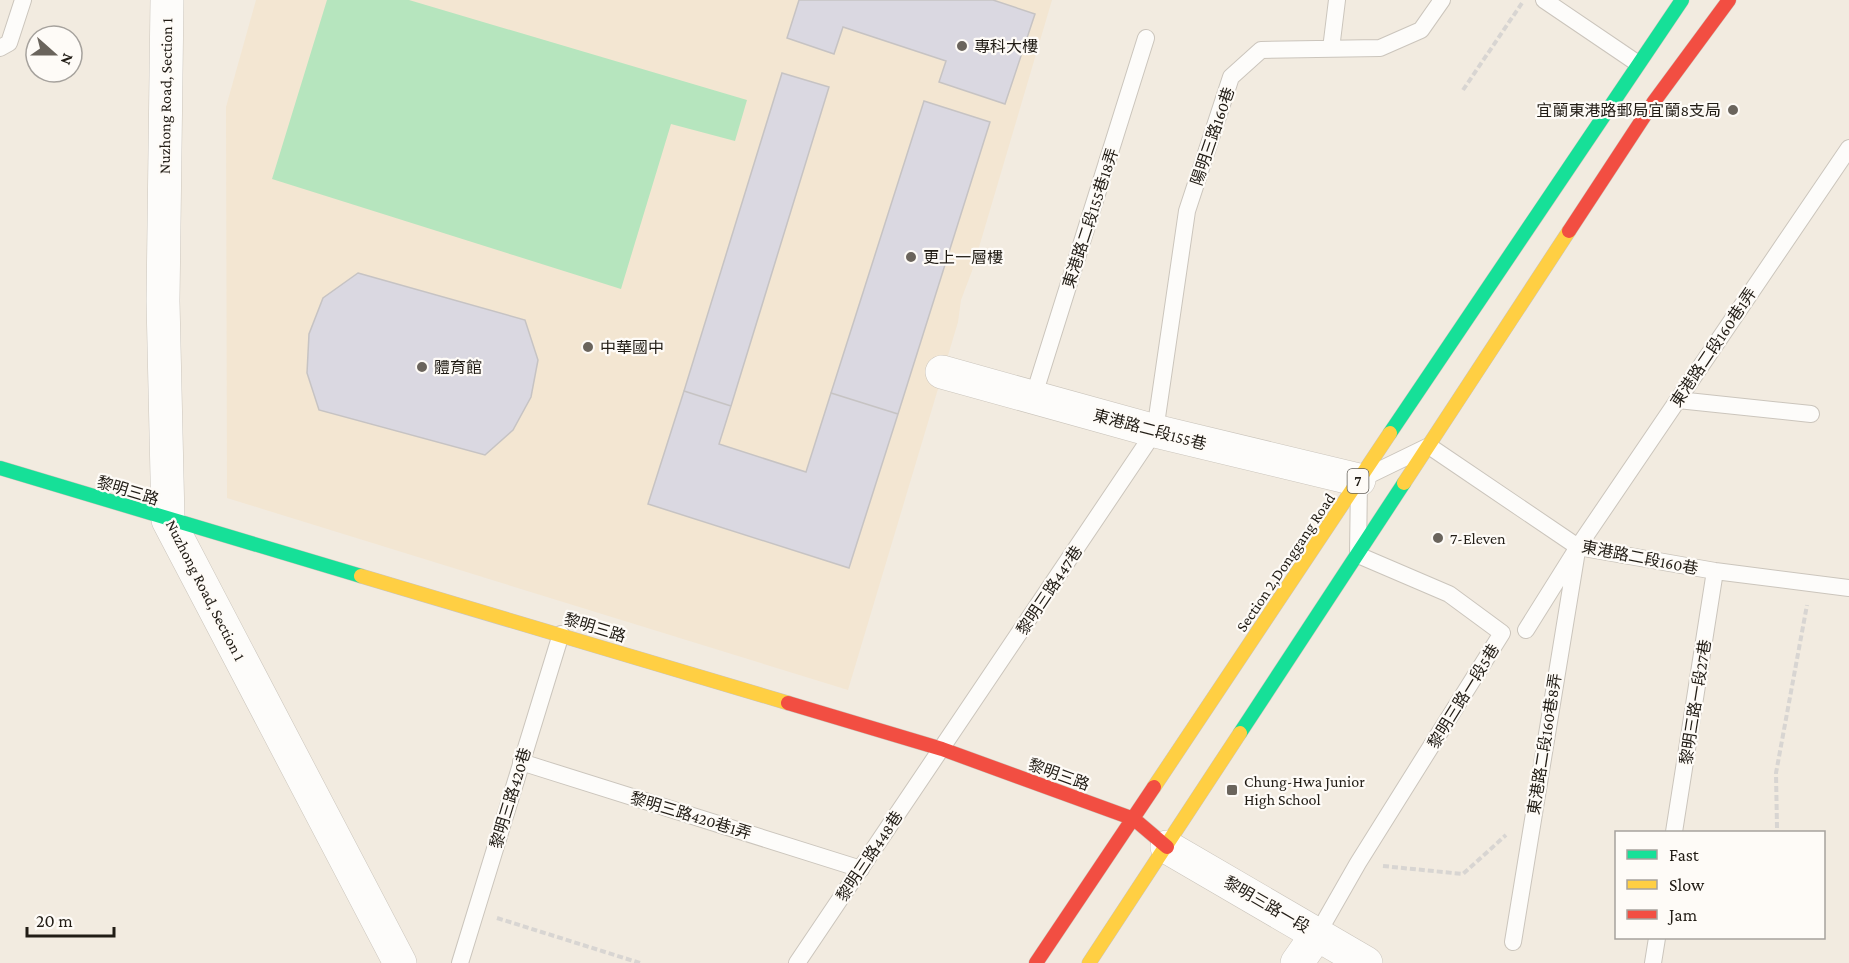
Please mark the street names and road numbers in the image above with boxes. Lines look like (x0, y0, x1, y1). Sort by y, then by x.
street label: Nuzhong Road, Section 1 (156, 18, 176, 174)
street label: 陽明三路160巷 (1188, 85, 1237, 187)
street label: 東港路二段155巷18弄 (1060, 146, 1121, 290)
street label: 東港路二段160巷1弄 (1667, 285, 1760, 410)
street label: 東港路二段155巷 (1092, 406, 1208, 453)
road number: 7 (1348, 469, 1368, 493)
street label: 黎明三路 (95, 473, 161, 508)
street label: Section 2,Donggang Road (1233, 489, 1339, 635)
street label: Nuzhong Road, Section 1 (162, 517, 249, 664)
street label: 東港路二段160巷 (1580, 538, 1700, 577)
street label: 黎明三路447巷 (1013, 543, 1085, 638)
street label: 黎明三路 (562, 610, 628, 645)
street label: 黎明三路一段27巷 (1677, 638, 1714, 766)
street label: 黎明三路一段5巷 (1425, 641, 1502, 751)
street label: 東港路二段160巷8弄 (1525, 672, 1564, 816)
street label: 黎明三路420巷 (487, 746, 534, 851)
street label: 黎明三路 (1026, 756, 1092, 793)
street label: 黎明三路420巷1弄 (628, 789, 754, 842)
street label: 黎明三路448巷 (833, 808, 906, 905)
street label: 黎明三路一段 (1221, 873, 1313, 936)

